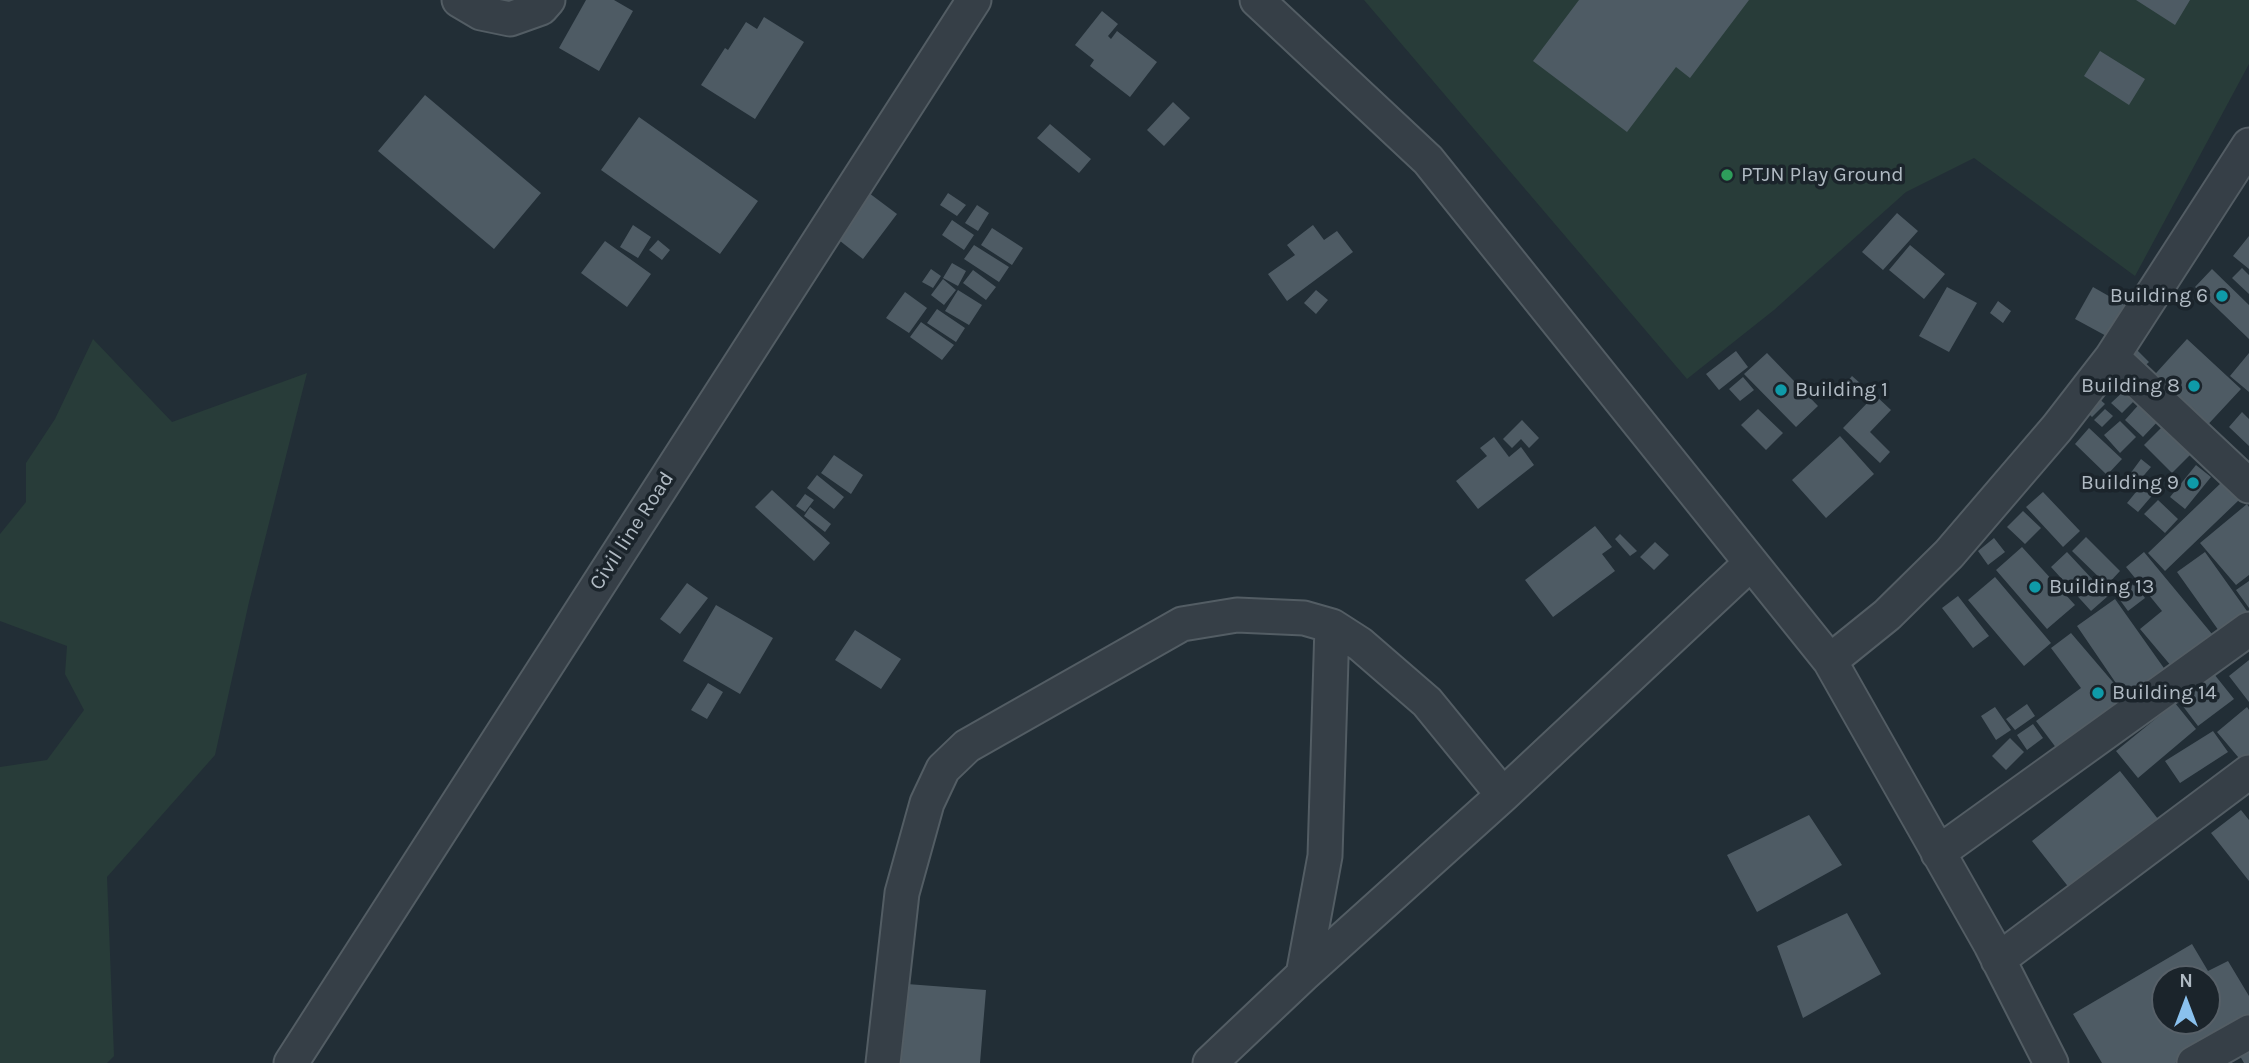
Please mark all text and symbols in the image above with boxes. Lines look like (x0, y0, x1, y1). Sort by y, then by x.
place label: PTJN Play Ground (1741, 162, 1904, 188)
marker: PTJN Play Ground (1719, 167, 1735, 183)
place label: Building 6 (2110, 283, 2208, 309)
marker: Building 6 (2214, 288, 2230, 304)
place label: Building 8 (2081, 373, 2180, 399)
place label: Building 1 (1795, 377, 1888, 403)
marker: Building 8 (2186, 378, 2202, 394)
marker: Building 1 (1773, 382, 1789, 398)
street label: Civil line Road (584, 467, 680, 595)
place label: Building 9 (2081, 470, 2179, 496)
marker: Building 9 (2185, 475, 2201, 491)
place label: Building 13 (2049, 574, 2154, 600)
marker: Building 13 (2027, 579, 2043, 595)
place label: Building 14 (2112, 680, 2217, 706)
marker: Building 14 (2090, 685, 2106, 701)
north arrow (2151, 965, 2221, 1035)
text: N (2179, 970, 2193, 992)

